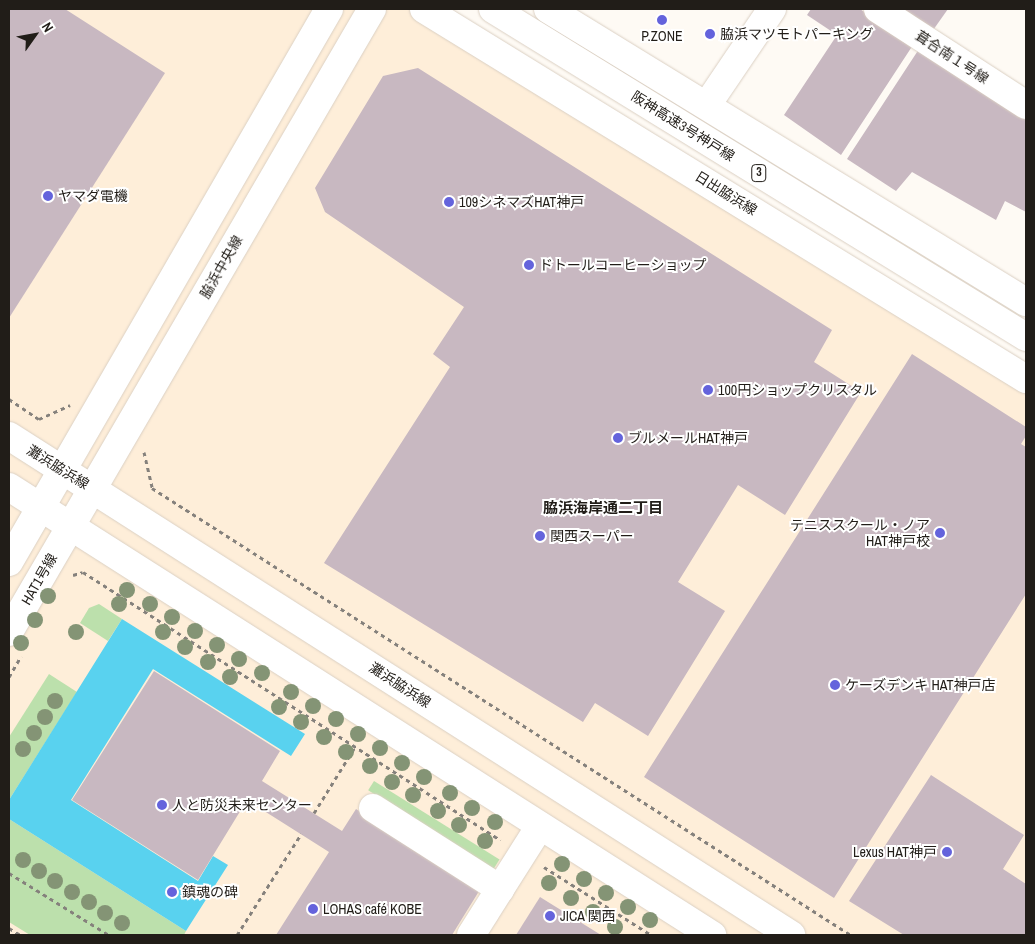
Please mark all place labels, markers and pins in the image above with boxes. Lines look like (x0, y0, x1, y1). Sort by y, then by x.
marker: P.ZONE (656, 14, 668, 26)
place label: 脇浜マツモトパーキング (720, 26, 874, 42)
place label: P.ZONE (641, 28, 683, 44)
marker: 脇浜マツモトパーキング (704, 28, 716, 40)
place label: ヤマダ電機 (58, 188, 128, 204)
marker: ヤマダ電機 (42, 190, 54, 202)
place label: 109シネマズHAT神戸 (459, 194, 584, 210)
marker: 109シネマズHAT神戸 (443, 196, 455, 208)
place label: ドトールコーヒーショップ (539, 257, 707, 273)
marker: ドトールコーヒーショップ (523, 259, 535, 271)
place label: 100円ショップクリスタル (718, 382, 877, 398)
marker: 100円ショップクリスタル (702, 384, 714, 396)
place label: ブルメールHAT神戸 (628, 430, 748, 446)
marker: ブルメールHAT神戸 (612, 432, 624, 444)
place label: テニススクール・ノア HAT神戸校 (790, 517, 930, 550)
marker: テニススクール・ノア HAT神戸校 (934, 527, 946, 539)
place label: 関西スーパー (550, 528, 634, 544)
marker: 関西スーパー (534, 530, 546, 542)
place label: ケーズデンキ HAT神戸店 (845, 677, 996, 693)
marker: ケーズデンキ HAT神戸店 (829, 679, 841, 691)
place label: 人と防災未来センター (172, 797, 312, 813)
marker: 人と防災未来センター (156, 799, 168, 811)
place label: Lexus HAT神戸 (853, 844, 937, 860)
marker: Lexus HAT神戸 (941, 846, 953, 858)
place label: 鎮魂の碑 (182, 884, 238, 900)
marker: 鎮魂の碑 (166, 886, 178, 898)
place label: LOHAS café KOBE (323, 901, 422, 917)
marker: LOHAS café KOBE (307, 903, 319, 915)
place label: JICA 関西 (560, 908, 616, 924)
marker: JICA 関西 (544, 910, 556, 922)

